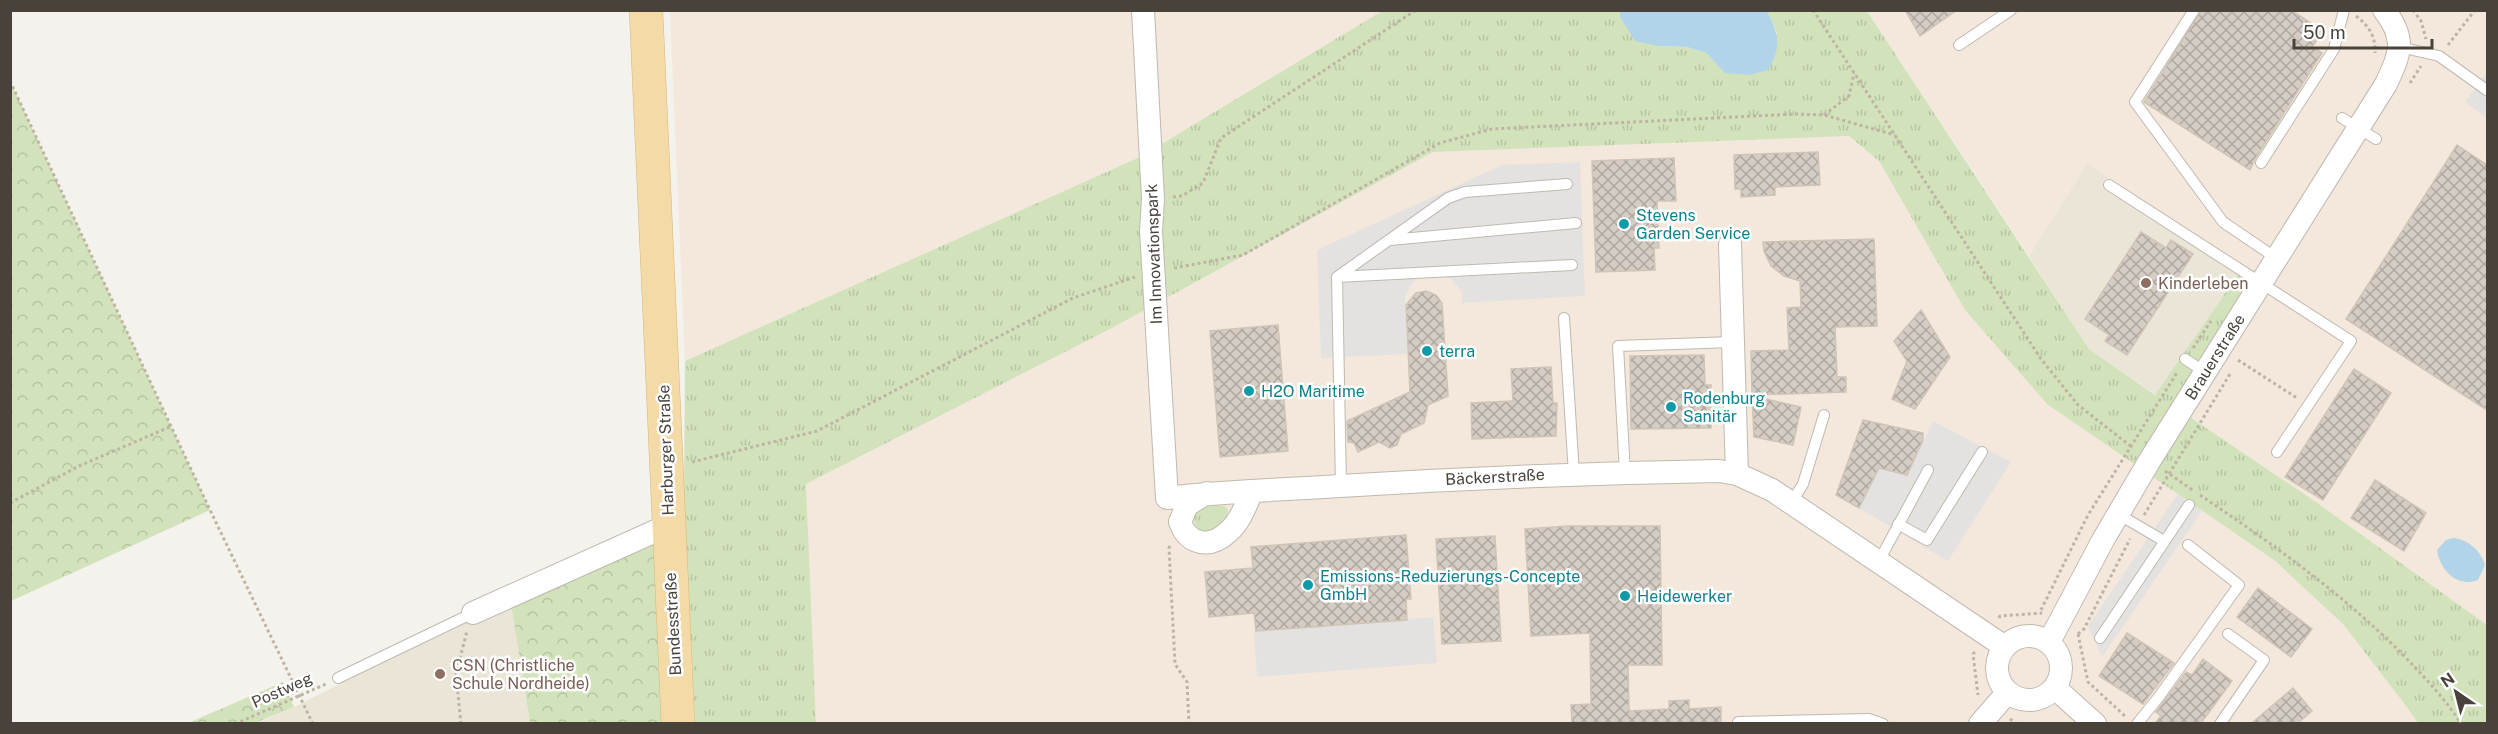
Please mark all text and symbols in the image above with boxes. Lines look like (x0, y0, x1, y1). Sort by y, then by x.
scale bar (2294, 12, 2432, 50)
text: 50 m (2303, 22, 2346, 43)
street label: Im Innovationspark (1142, 183, 1166, 325)
place label: Stevens Garden Service (1636, 206, 1750, 243)
marker: Stevens Garden Service (1617, 217, 1631, 231)
place label: Kinderleben (2158, 274, 2248, 293)
marker: Kinderleben (2139, 276, 2153, 290)
street label: Brauerstraße (2181, 311, 2249, 403)
place label: terra (1439, 342, 1475, 361)
marker: terra (1420, 344, 1434, 358)
place label: H2O Maritime (1261, 382, 1365, 401)
street label: Harburger Straße (654, 384, 678, 516)
marker: H2O Maritime (1242, 384, 1256, 398)
place label: Rodenburg Sanitär (1683, 389, 1765, 426)
marker: Rodenburg Sanitär (1664, 400, 1678, 414)
street label: Bäckerstraße (1445, 465, 1545, 489)
place label: Emissions-Reduzierungs-Concepte GmbH (1320, 567, 1580, 604)
street label: Bundesstraße (661, 572, 685, 676)
marker: Emissions-Reduzierungs-Concepte GmbH (1301, 578, 1315, 592)
place label: Heidewerker (1637, 587, 1732, 606)
marker: Heidewerker (1618, 589, 1632, 603)
place label: CSN (Christliche Schule Nordheide) (452, 656, 590, 693)
north arrow (2426, 662, 2486, 722)
marker: CSN (Christliche Schule Nordheide) (433, 667, 447, 681)
street label: Postweg (249, 668, 315, 712)
text: N (2437, 669, 2458, 691)

